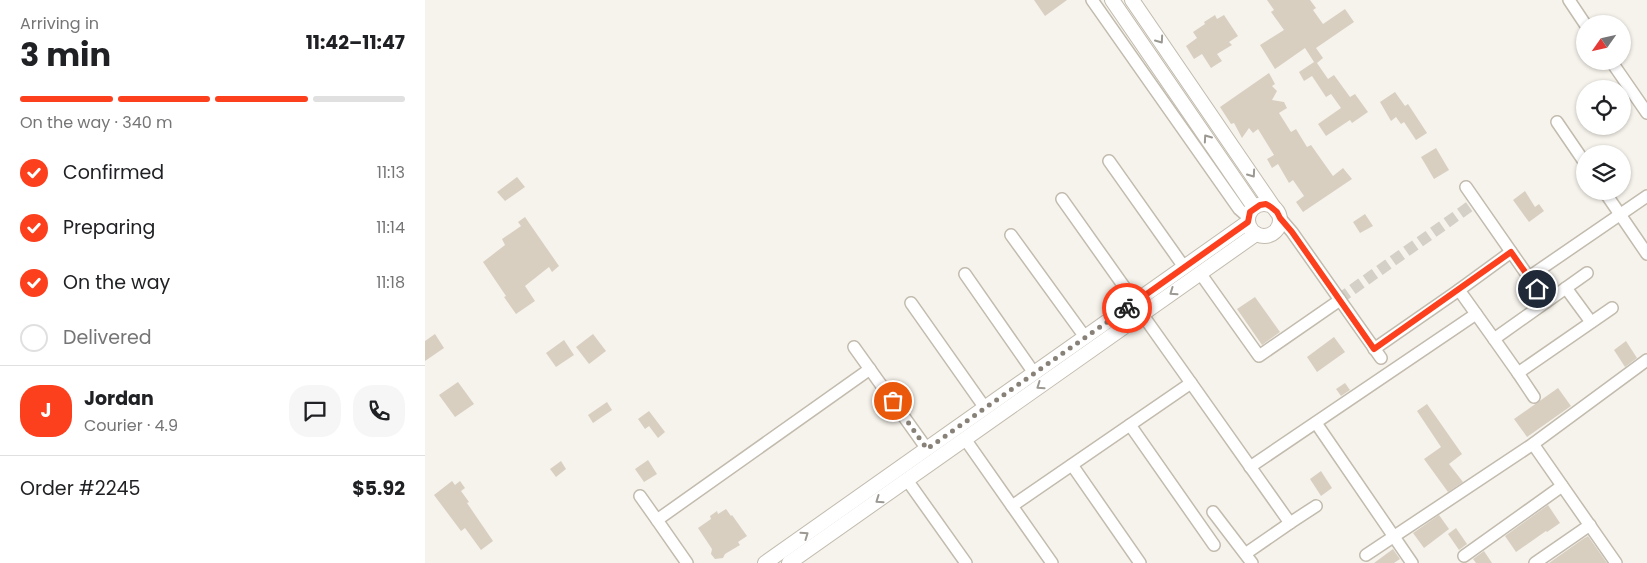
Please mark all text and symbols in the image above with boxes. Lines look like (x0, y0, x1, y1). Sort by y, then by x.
text: Arriving in (20, 12, 99, 35)
north arrow (1576, 15, 1631, 70)
map controls (1576, 15, 1631, 200)
text: 11:42–11:47 (306, 29, 405, 56)
text: 3 min (20, 32, 111, 77)
one-way arrow (1154, 34, 1163, 44)
button: locate (1576, 80, 1631, 135)
text: On the way · 340 m (20, 111, 173, 134)
one-way arrow (1204, 134, 1213, 144)
button: layers (1576, 145, 1631, 200)
icon: check (20, 159, 48, 187)
text: Confirmed (63, 159, 164, 186)
text: 11:13 (377, 161, 405, 184)
one-way arrow (1246, 168, 1255, 177)
icon: check (20, 214, 48, 242)
text: Preparing (63, 214, 155, 241)
text: 11:14 (376, 216, 405, 239)
pin (1516, 268, 1558, 310)
icon: check (20, 269, 48, 297)
text: On the way (63, 269, 170, 296)
text: 11:18 (376, 271, 405, 294)
icon: home (1523, 275, 1551, 303)
courier (1102, 283, 1152, 333)
one-way arrow (1169, 286, 1179, 295)
icon: bike (1113, 294, 1141, 322)
text: Delivered (63, 324, 152, 351)
pin (872, 380, 914, 422)
one-way arrow (1036, 380, 1046, 389)
text: Jordan (84, 385, 154, 412)
button: chat (289, 385, 341, 437)
button: phone (353, 385, 405, 437)
icon: bag (879, 387, 907, 415)
text: J (41, 397, 51, 424)
text: Courier · 4.9 (84, 414, 178, 437)
text: Order #2245 (20, 475, 141, 502)
text: $5.92 (352, 475, 405, 502)
one-way arrow (875, 494, 884, 503)
one-way arrow (799, 532, 809, 541)

